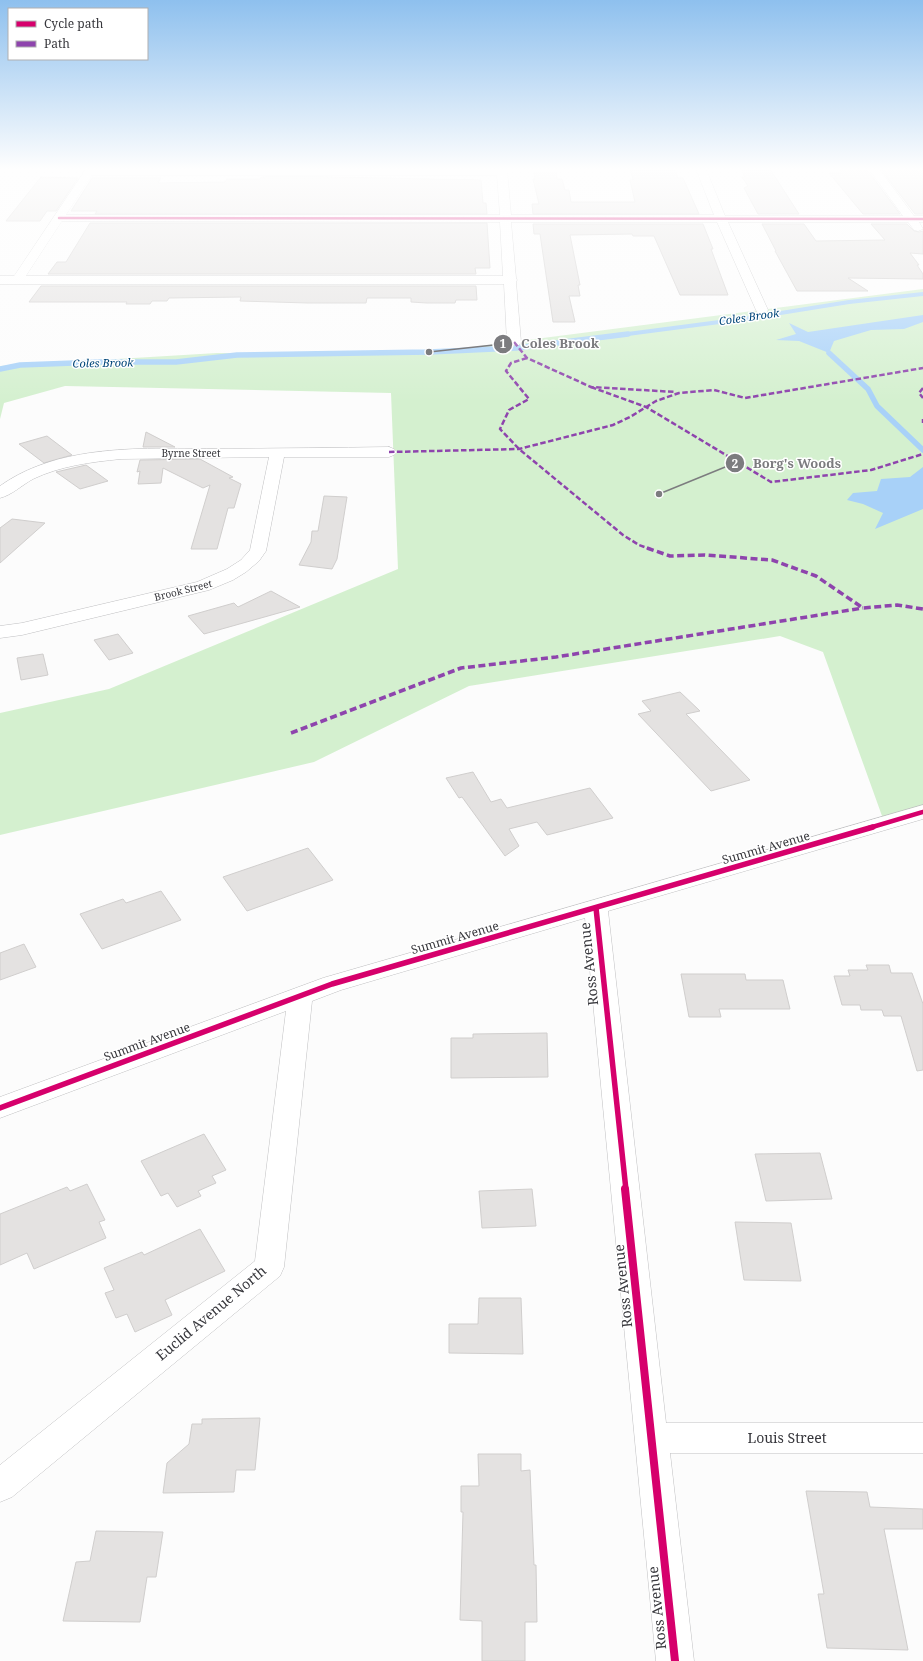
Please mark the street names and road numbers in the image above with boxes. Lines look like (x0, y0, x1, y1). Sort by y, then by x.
street label: Byrne Street (162, 446, 221, 460)
street label: Brook Street (153, 576, 214, 604)
street label: Summit Avenue (720, 827, 812, 868)
street label: Summit Avenue (409, 917, 501, 958)
street label: Ross Avenue (575, 921, 602, 1007)
street label: Summit Avenue (101, 1018, 192, 1065)
street label: Ross Avenue (609, 1243, 636, 1329)
street label: Euclid Avenue North (152, 1261, 270, 1364)
street label: Louis Street (747, 1428, 827, 1447)
street label: Ross Avenue (643, 1565, 670, 1651)

